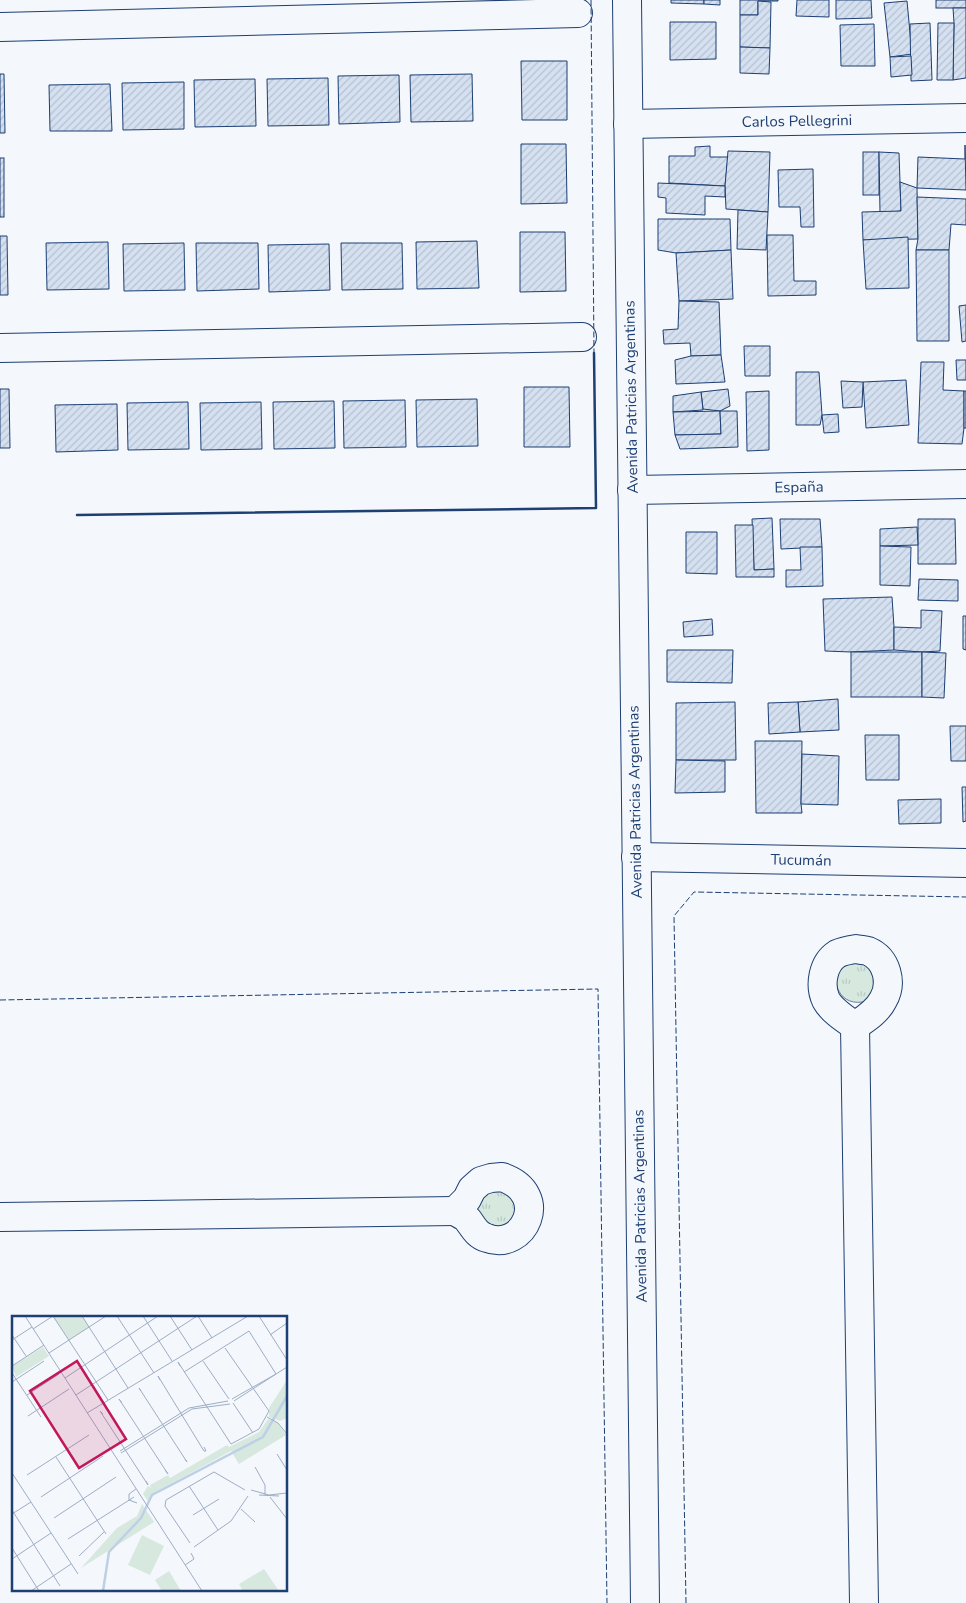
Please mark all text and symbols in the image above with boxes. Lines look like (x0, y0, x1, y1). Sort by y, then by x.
street label: Carlos Pellegrini (742, 110, 852, 132)
street label: Avenida Patricias Argentinas (619, 300, 643, 494)
street label: España (774, 477, 824, 497)
street label: Avenida Patricias Argentinas (623, 705, 647, 899)
street label: Tucumán (770, 849, 832, 871)
street label: Avenida Patricias Argentinas (628, 1109, 652, 1303)
inset map (12, 1316, 288, 1590)

